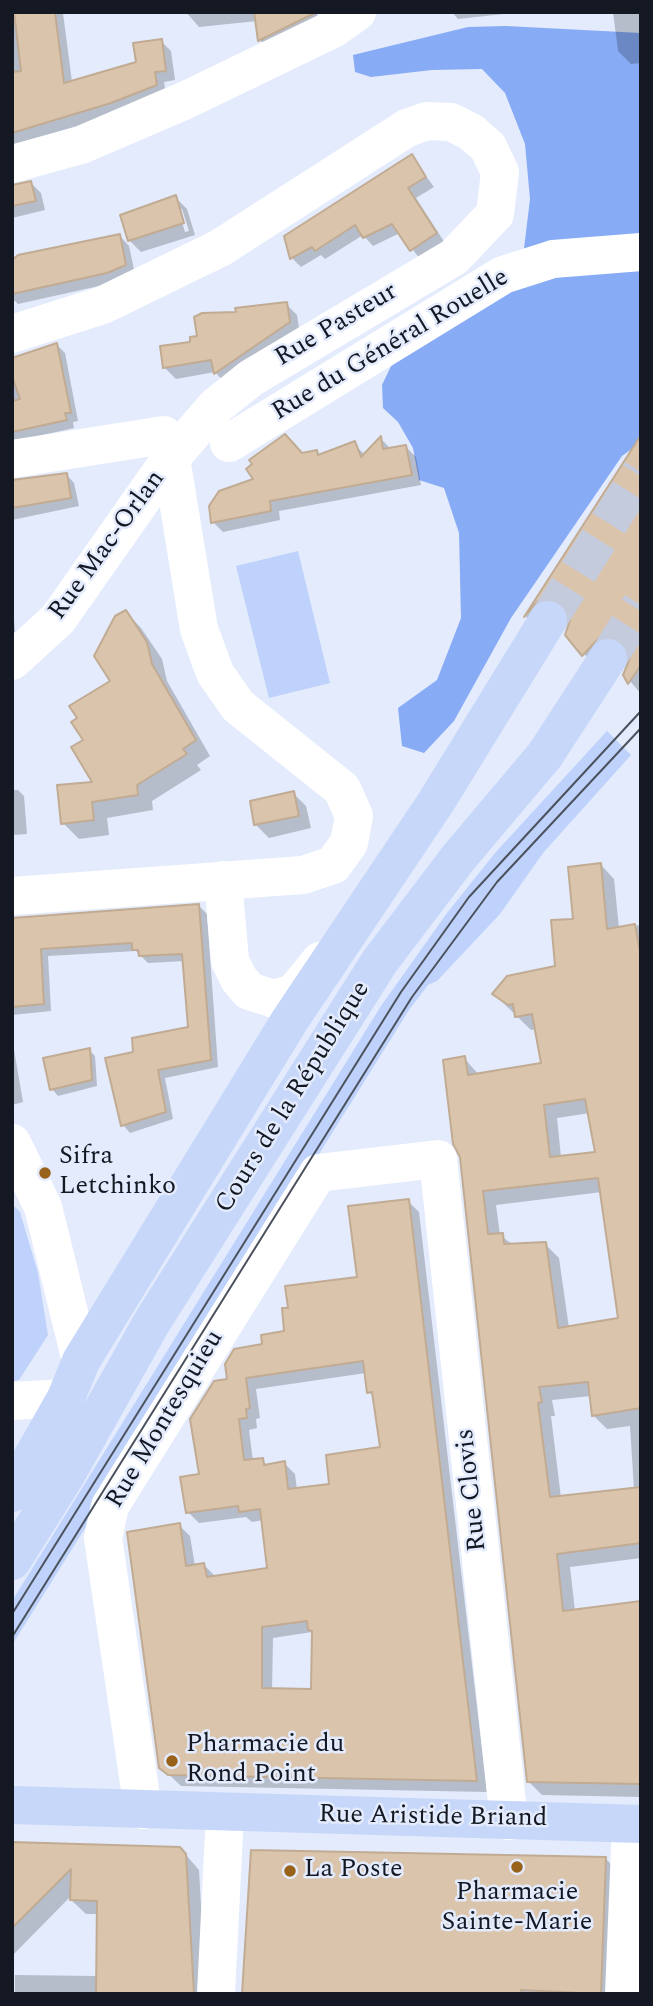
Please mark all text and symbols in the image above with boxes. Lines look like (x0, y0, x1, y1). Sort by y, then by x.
street label: Rue du Général Rouelle (267, 263, 515, 429)
street label: Rue Pasteur (270, 277, 404, 375)
street label: Rue Mac-Orlan (43, 465, 173, 627)
street label: Cours de la République (210, 976, 378, 1220)
place label: Sifra Letchinko (59, 1142, 176, 1204)
marker: Sifra Letchinko (37, 1165, 53, 1181)
street label: Rue Montesquieu (101, 1325, 231, 1515)
street label: Rue Clovis (451, 1427, 495, 1553)
place label: Pharmacie du Rond Point (186, 1730, 344, 1792)
marker: Pharmacie du Rond Point (164, 1753, 180, 1769)
street label: Rue Aristide Briand (318, 1800, 548, 1836)
place label: La Poste (304, 1855, 403, 1887)
marker: Pharmacie Sainte-Marie (509, 1859, 525, 1875)
marker: La Poste (282, 1863, 298, 1879)
place label: Pharmacie Sainte-Marie (442, 1878, 592, 1940)

